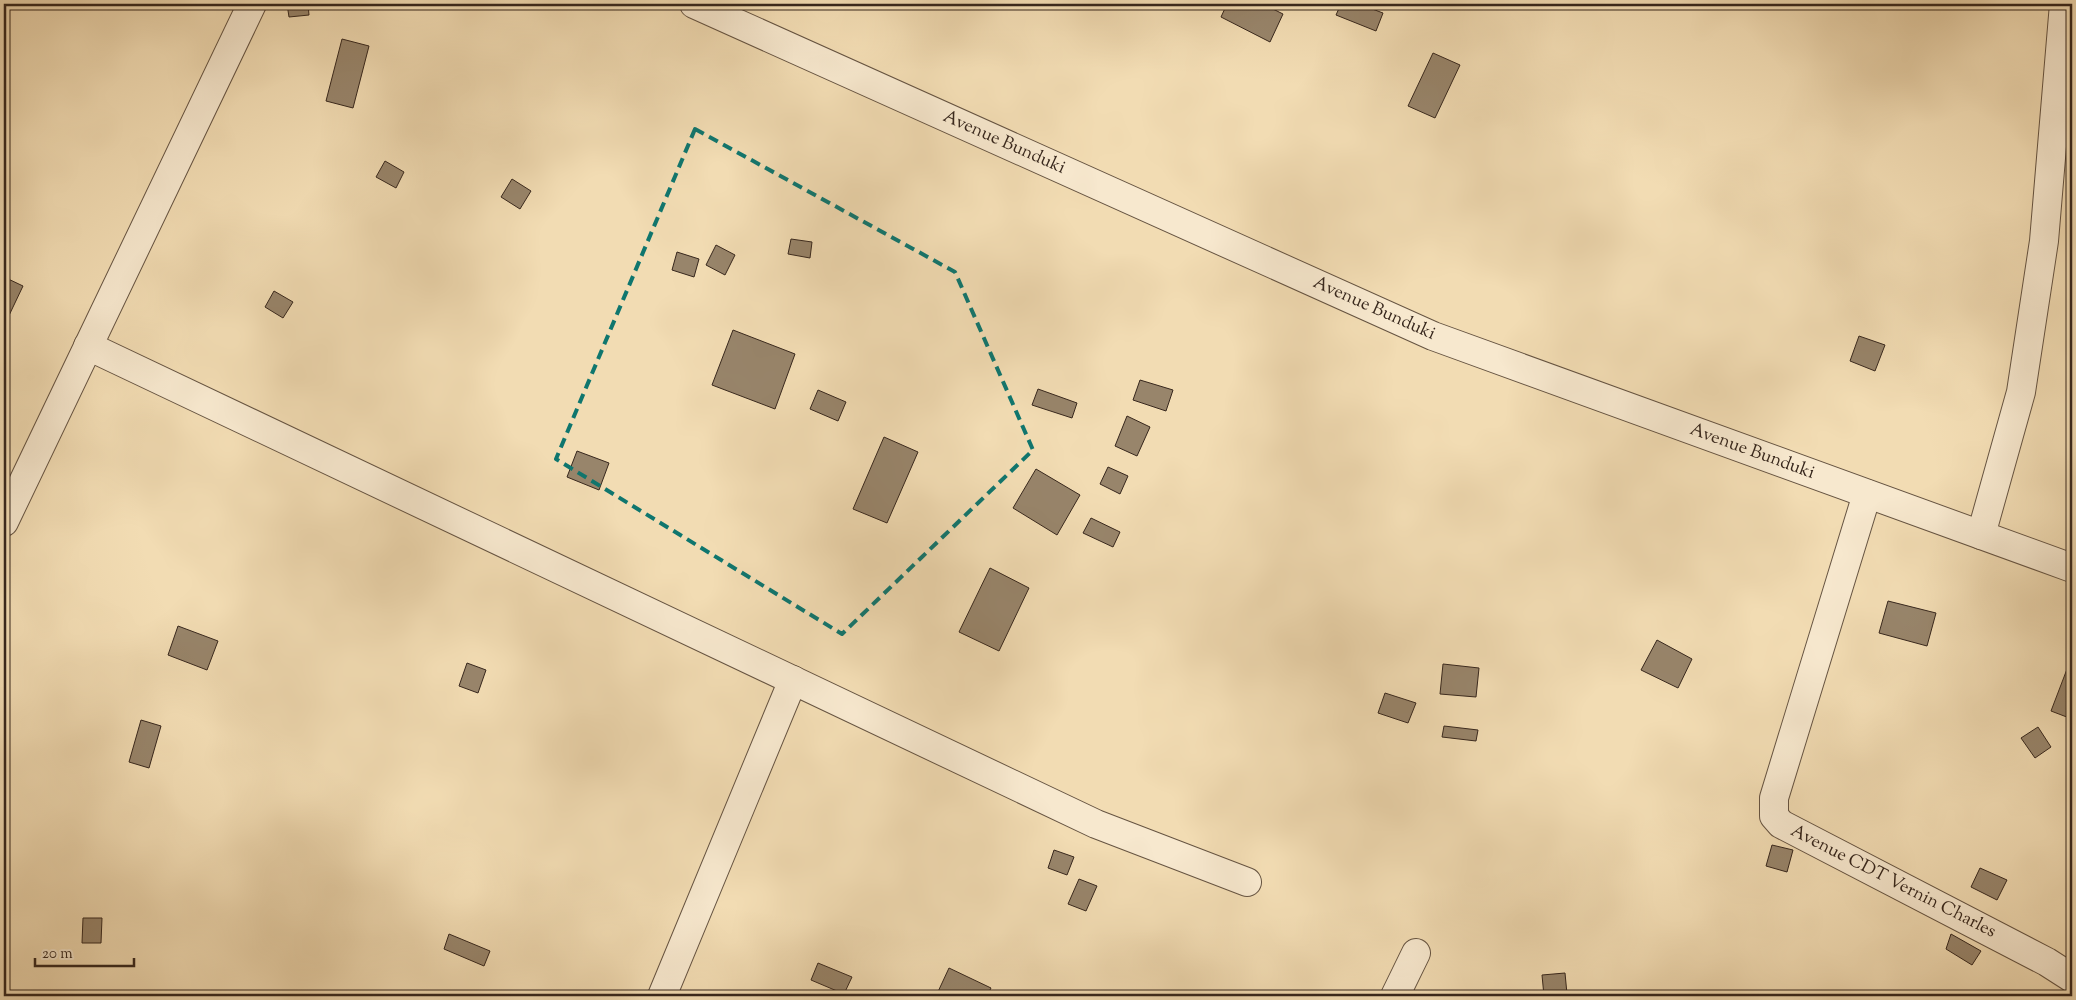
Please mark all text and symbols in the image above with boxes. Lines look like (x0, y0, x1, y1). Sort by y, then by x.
street label: Avenue Bunduki (939, 104, 1069, 182)
street label: Avenue Bunduki (1309, 270, 1439, 348)
street label: Avenue Bunduki (1686, 417, 1818, 487)
street label: Avenue CDT Vernin Charles (1786, 819, 2000, 945)
scale bar (35, 935, 134, 967)
text: 20 m (42, 944, 73, 965)

